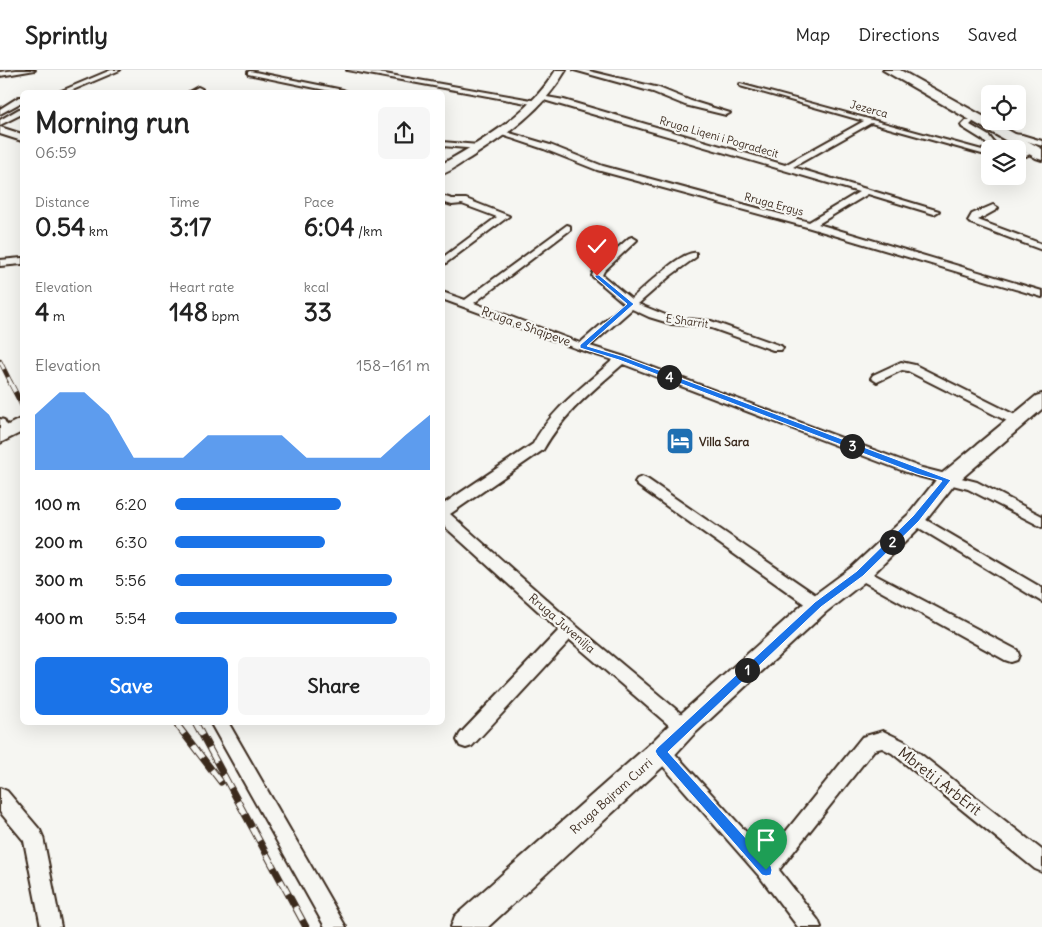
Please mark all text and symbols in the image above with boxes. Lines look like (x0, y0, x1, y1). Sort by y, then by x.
text: Sprintly (25, 20, 108, 50)
text: Map (795, 23, 830, 46)
text: Directions (858, 23, 940, 46)
text: Saved (968, 23, 1017, 46)
map controls (981, 85, 1026, 185)
button: locate (981, 85, 1026, 130)
street label: Jezerca (849, 97, 889, 121)
text: Morning run (35, 105, 190, 141)
button: share (378, 107, 430, 159)
street label: Rruga Liqeni i Pogradecit (658, 113, 780, 161)
button: layers (981, 140, 1026, 185)
text: 06:59 (35, 142, 77, 162)
street label: Rruga Ergys (743, 189, 805, 219)
text: Distance (35, 193, 90, 211)
text: Time (169, 193, 200, 211)
text: Pace (304, 193, 334, 211)
text: 0.54 (35, 211, 85, 243)
text: 3:17 (169, 211, 211, 243)
text: 6:04 (304, 211, 355, 243)
text: km (85, 222, 108, 240)
text: /km (355, 222, 382, 240)
pin (576, 225, 618, 276)
icon: check (583, 232, 611, 260)
text: Elevation (35, 278, 92, 296)
text: Heart rate (169, 278, 234, 296)
text: kcal (304, 278, 329, 296)
text: 4 (35, 296, 49, 328)
text: 148 (169, 296, 208, 328)
text: 33 (304, 296, 332, 328)
street label: Rruga e Shqipeve (479, 303, 573, 349)
text: m (49, 307, 65, 325)
text: bpm (208, 307, 239, 325)
street label: E Sharrit (665, 311, 710, 331)
text: Elevation (35, 355, 101, 375)
text: 158–161 m (356, 355, 430, 375)
pin: 4 (656, 364, 682, 390)
text: 4 (665, 368, 674, 386)
hotel icon: Villa Sara (665, 426, 695, 456)
place label: Villa Sara (699, 434, 750, 449)
pin: 3 (840, 434, 864, 458)
text: 3 (849, 437, 856, 455)
text: 100 m (35, 494, 80, 514)
text: 6:20 (115, 494, 147, 514)
pin: 2 (880, 530, 904, 554)
text: 200 m (35, 532, 83, 552)
text: 6:30 (115, 532, 147, 552)
text: 2 (889, 533, 896, 551)
text: 300 m (35, 570, 83, 590)
text: 5:56 (115, 570, 146, 590)
street label: Rruga Juvenilja (526, 590, 598, 656)
text: 400 m (35, 608, 83, 628)
text: 5:54 (115, 608, 146, 628)
button: Save (35, 657, 228, 715)
button: Share (238, 657, 430, 715)
pin: 1 (734, 658, 760, 682)
text: 1 (745, 661, 750, 679)
street label: Mbreti i ArbErit (895, 743, 985, 819)
street label: Rruga Bajram Curri (567, 755, 655, 837)
pin (745, 819, 787, 870)
icon: arrive (752, 826, 780, 854)

